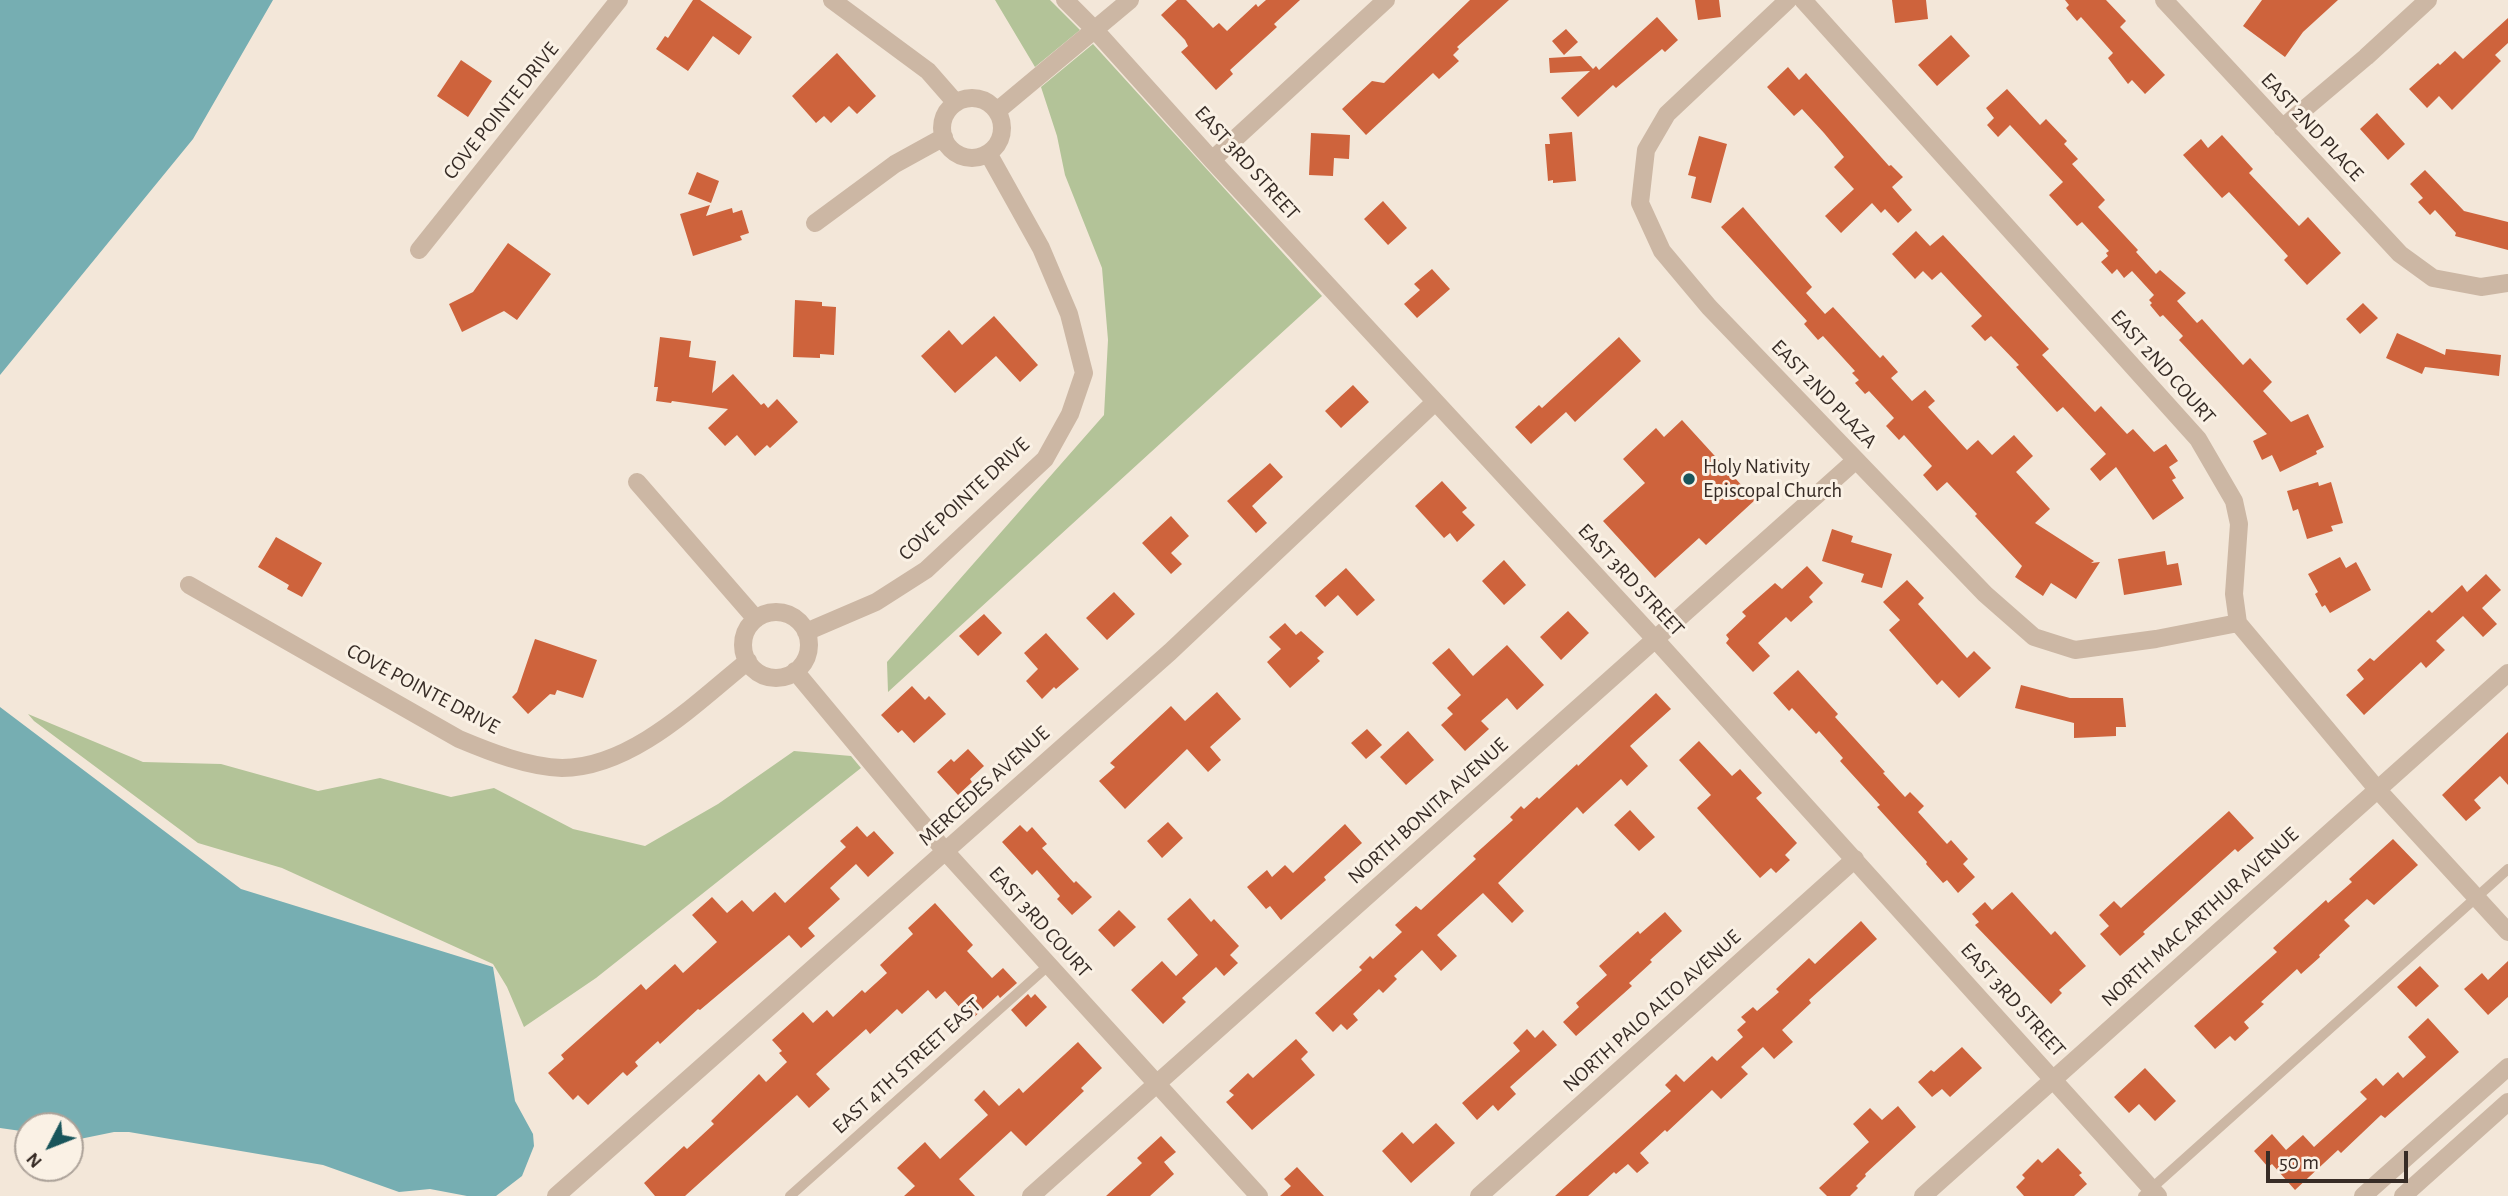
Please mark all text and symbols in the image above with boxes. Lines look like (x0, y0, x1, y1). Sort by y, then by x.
street label: COVE POINTE DRIVE (438, 37, 564, 185)
street label: EAST 2ND PLACE (2255, 68, 2369, 186)
street label: EAST 3RD STREET (1189, 101, 1305, 225)
street label: EAST 2ND COURT (2105, 305, 2221, 429)
street label: EAST 2ND PLAZA (1766, 334, 1882, 454)
street label: COVE POINTE DRIVE (893, 432, 1035, 566)
place label: Holy Nativity Episcopal Church (1703, 454, 1842, 504)
marker: Holy Nativity Episcopal Church (1681, 471, 1697, 487)
street label: EAST 3RD STREET (1572, 518, 1690, 642)
street label: COVE POINTE DRIVE (342, 638, 504, 740)
street label: MERCEDES AVENUE (913, 721, 1055, 851)
street label: NORTH BONITA AVENUE (1343, 733, 1513, 889)
street label: NORTH MAC ARTHUR AVENUE (2096, 822, 2304, 1012)
street label: EAST 3RD COURT (983, 861, 1097, 983)
street label: NORTH PALO ALTO AVENUE (1558, 925, 1746, 1097)
street label: EAST 3RD STREET (1955, 938, 2071, 1062)
street label: EAST 4TH STREET EAST (827, 993, 987, 1139)
north arrow (14, 1112, 84, 1182)
scale bar (2270, 1136, 2412, 1180)
text: N (23, 1149, 46, 1171)
text: 50 m (2279, 1152, 2319, 1173)

